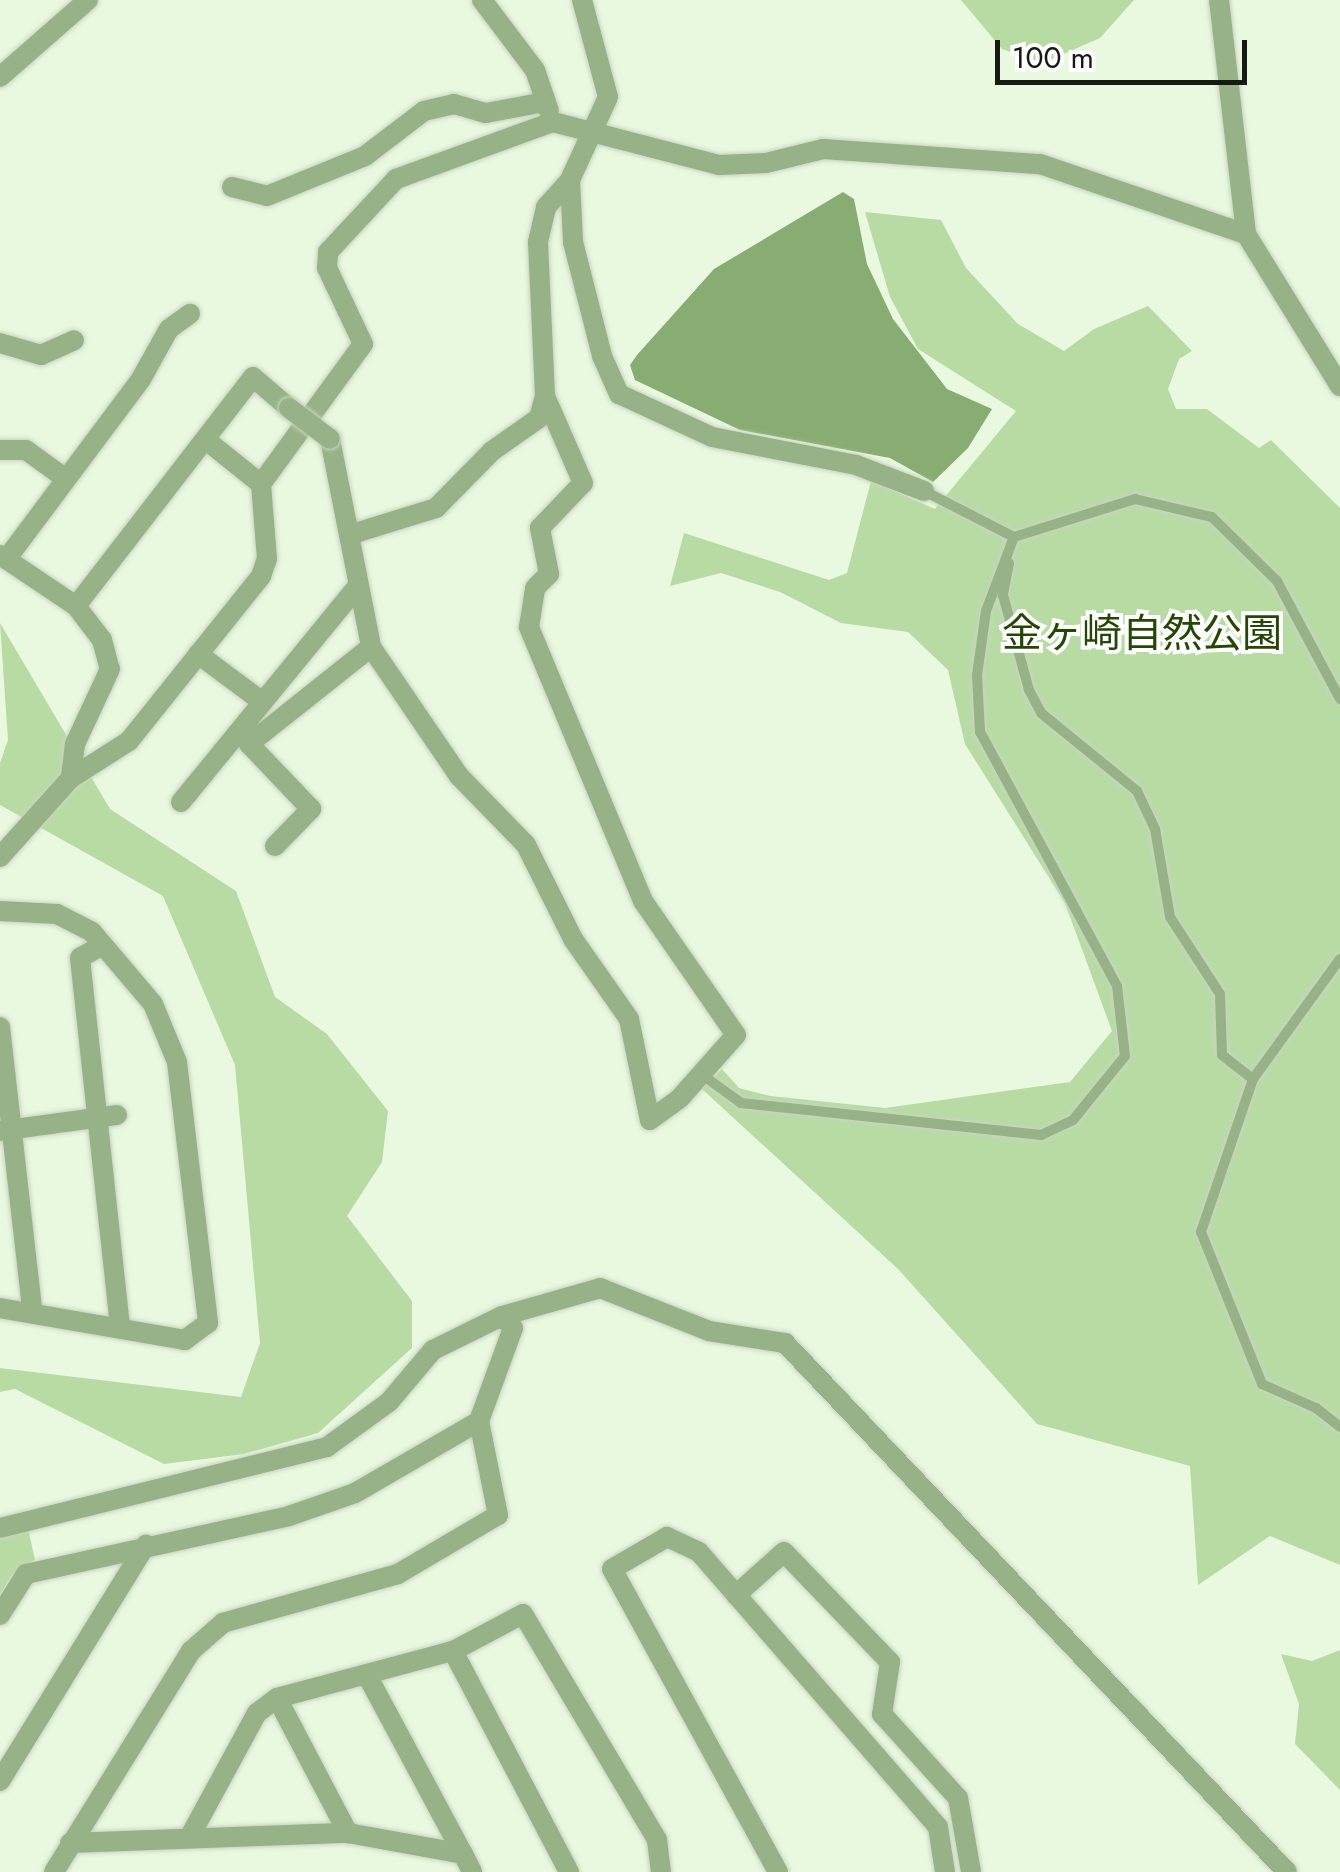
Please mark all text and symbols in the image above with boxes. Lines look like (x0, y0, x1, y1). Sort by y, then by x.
scale bar (1000, 20, 1252, 82)
text: 100 m (1012, 36, 1094, 79)
park label: 金ヶ崎自然公園 (1002, 609, 1282, 657)

